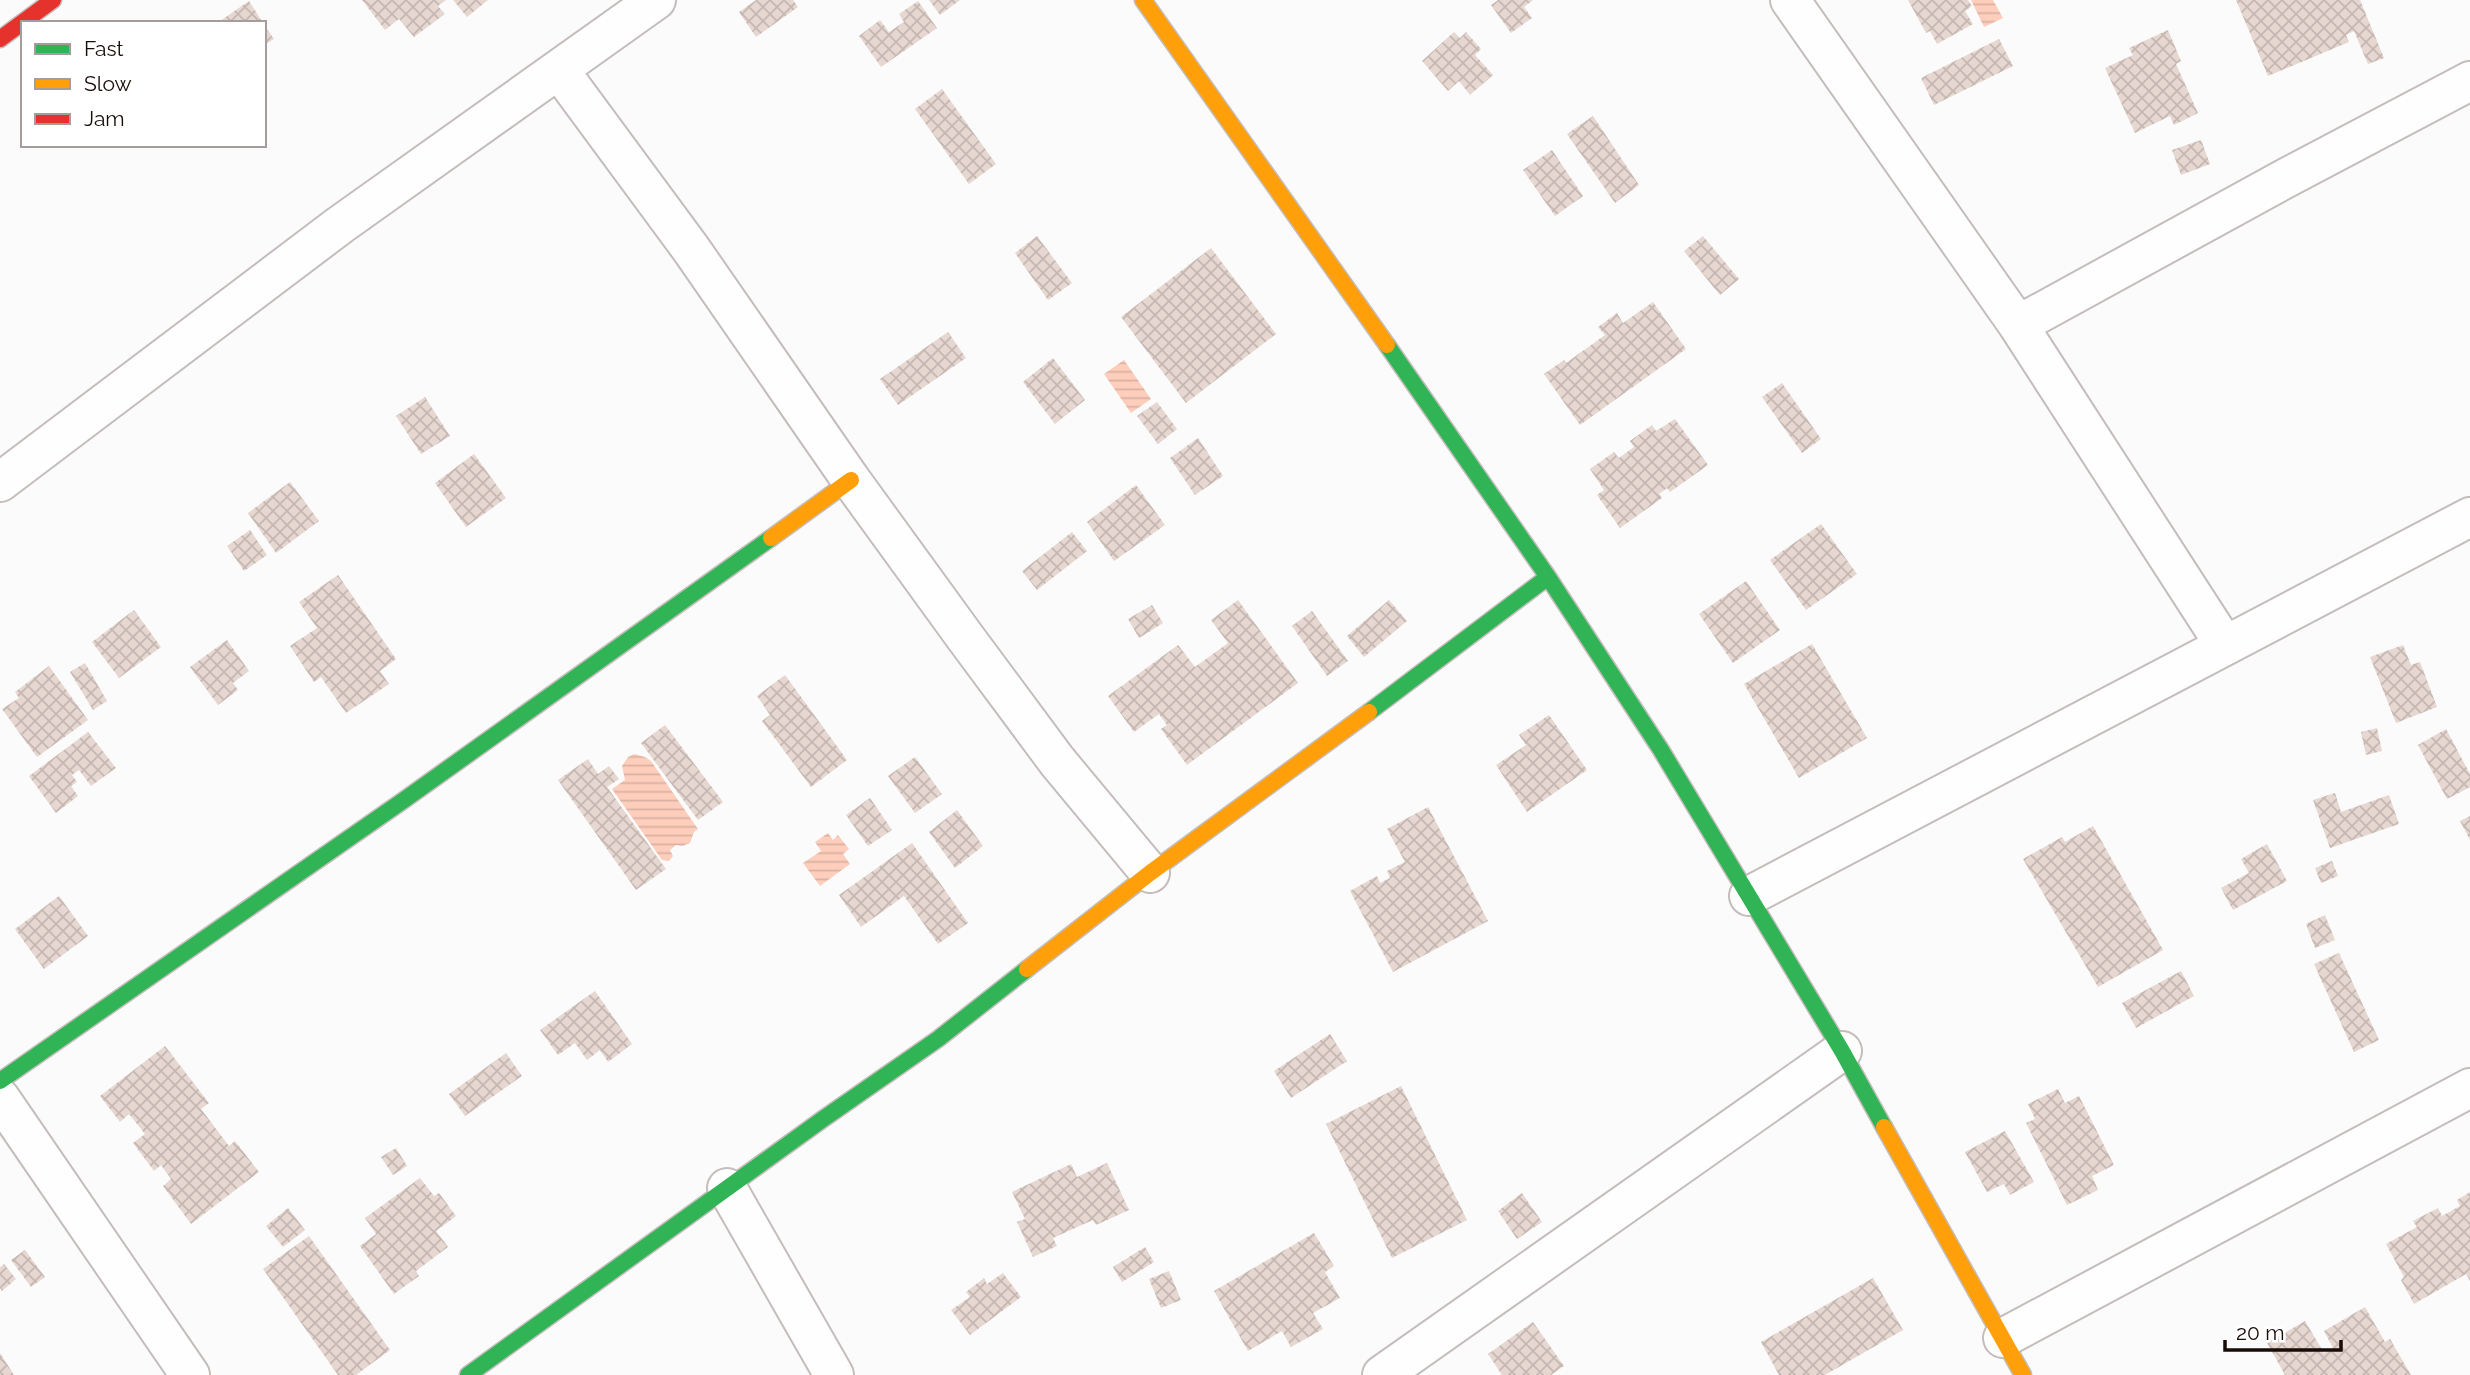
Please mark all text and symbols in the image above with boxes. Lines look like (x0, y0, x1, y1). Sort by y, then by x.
legend (21, 21, 266, 147)
text: Fast (84, 36, 124, 61)
text: Slow (84, 71, 132, 96)
text: Jam (84, 106, 125, 131)
scale bar (2225, 1308, 2340, 1352)
text: 20 m (2236, 1320, 2284, 1345)

